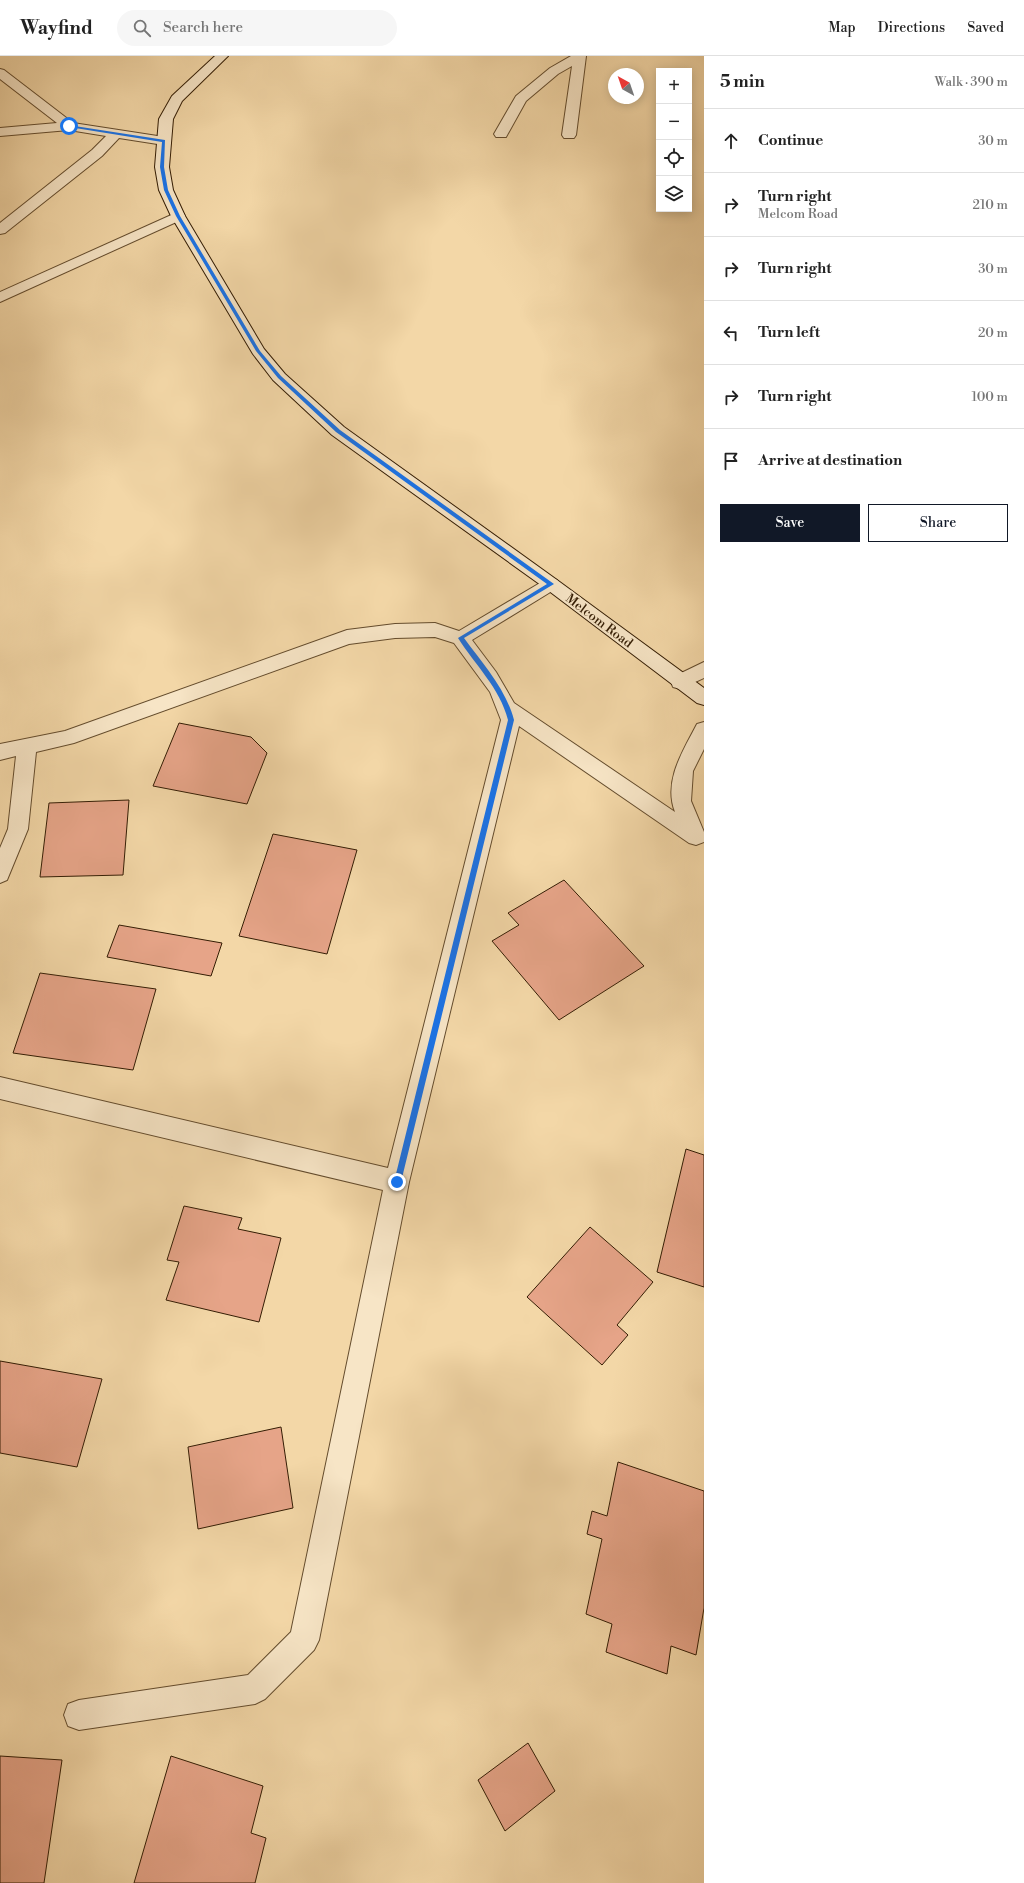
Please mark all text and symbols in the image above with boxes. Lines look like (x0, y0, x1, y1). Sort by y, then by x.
search box (117, 10, 397, 46)
text: Wayfind (20, 16, 93, 40)
icon: search (131, 17, 153, 39)
text: Search here (163, 18, 243, 37)
text: Map (828, 19, 856, 37)
text: Directions (878, 19, 945, 37)
text: Saved (967, 19, 1004, 37)
north arrow (608, 68, 644, 104)
map controls (656, 68, 692, 212)
button: + (656, 68, 692, 104)
text: 5 min (720, 71, 765, 93)
text: Walk · 390 m (935, 74, 1008, 90)
button: − (656, 104, 692, 140)
route start (60, 117, 78, 135)
icon: ahead (720, 130, 742, 152)
text: Continue (758, 131, 823, 150)
text: 30 m (978, 133, 1008, 149)
button: locate (656, 140, 692, 176)
button: layers (656, 176, 692, 212)
text: Turn right (758, 187, 832, 206)
icon: right (720, 194, 742, 216)
text: 210 m (973, 197, 1008, 213)
text: Melcom Road (758, 206, 838, 222)
icon: right (720, 258, 742, 280)
text: Turn right (758, 259, 832, 278)
text: 30 m (978, 261, 1008, 277)
icon: left (720, 322, 742, 344)
text: Turn left (758, 323, 820, 342)
text: 20 m (978, 325, 1008, 341)
icon: right (720, 386, 742, 408)
text: Turn right (758, 387, 832, 406)
text: 100 m (972, 389, 1008, 405)
icon: arrive (720, 450, 742, 472)
text: Arrive at destination (758, 451, 902, 470)
button: Save (720, 504, 860, 542)
button: Share (868, 504, 1008, 542)
street label: Melcom Road (562, 591, 636, 652)
route end (388, 1173, 406, 1191)

